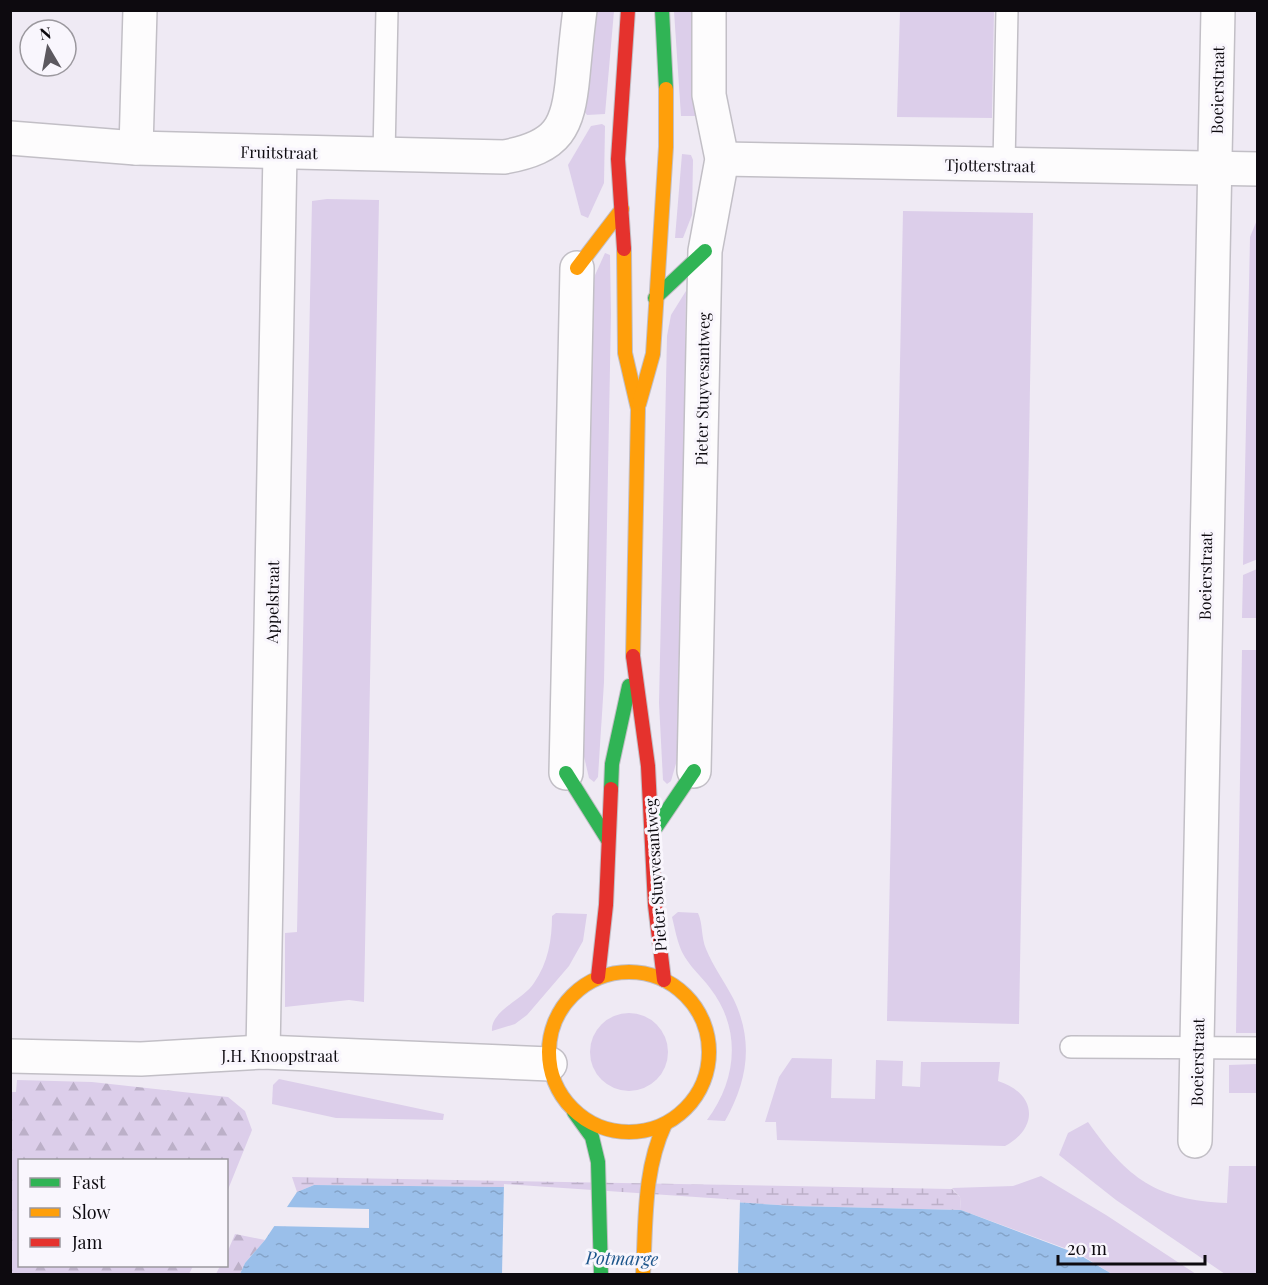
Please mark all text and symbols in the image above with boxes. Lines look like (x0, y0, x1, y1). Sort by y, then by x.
north arrow (18, 18, 78, 78)
text: N (38, 21, 53, 44)
street label: Boeierstraat (1206, 45, 1228, 134)
street label: Fruitstraat (240, 141, 318, 163)
street label: Tjotterstraat (945, 154, 1036, 176)
street label: Pieter Stuyvesantweg (690, 312, 714, 466)
street label: Boeierstraat (1194, 531, 1216, 620)
street label: Appelstraat (261, 560, 283, 645)
street label: Pieter Stuyvesantweg (639, 797, 671, 952)
street label: Boeierstraat (1186, 1017, 1208, 1106)
street label: J.H. Knoopstraat (220, 1045, 339, 1066)
legend (18, 1159, 228, 1267)
text: Fast (72, 1170, 106, 1194)
text: Slow (72, 1200, 110, 1224)
scale bar (1058, 1228, 1205, 1266)
text: Jam (71, 1230, 102, 1254)
text: 20 m (1067, 1236, 1107, 1260)
water label: Potmarge (584, 1245, 659, 1271)

